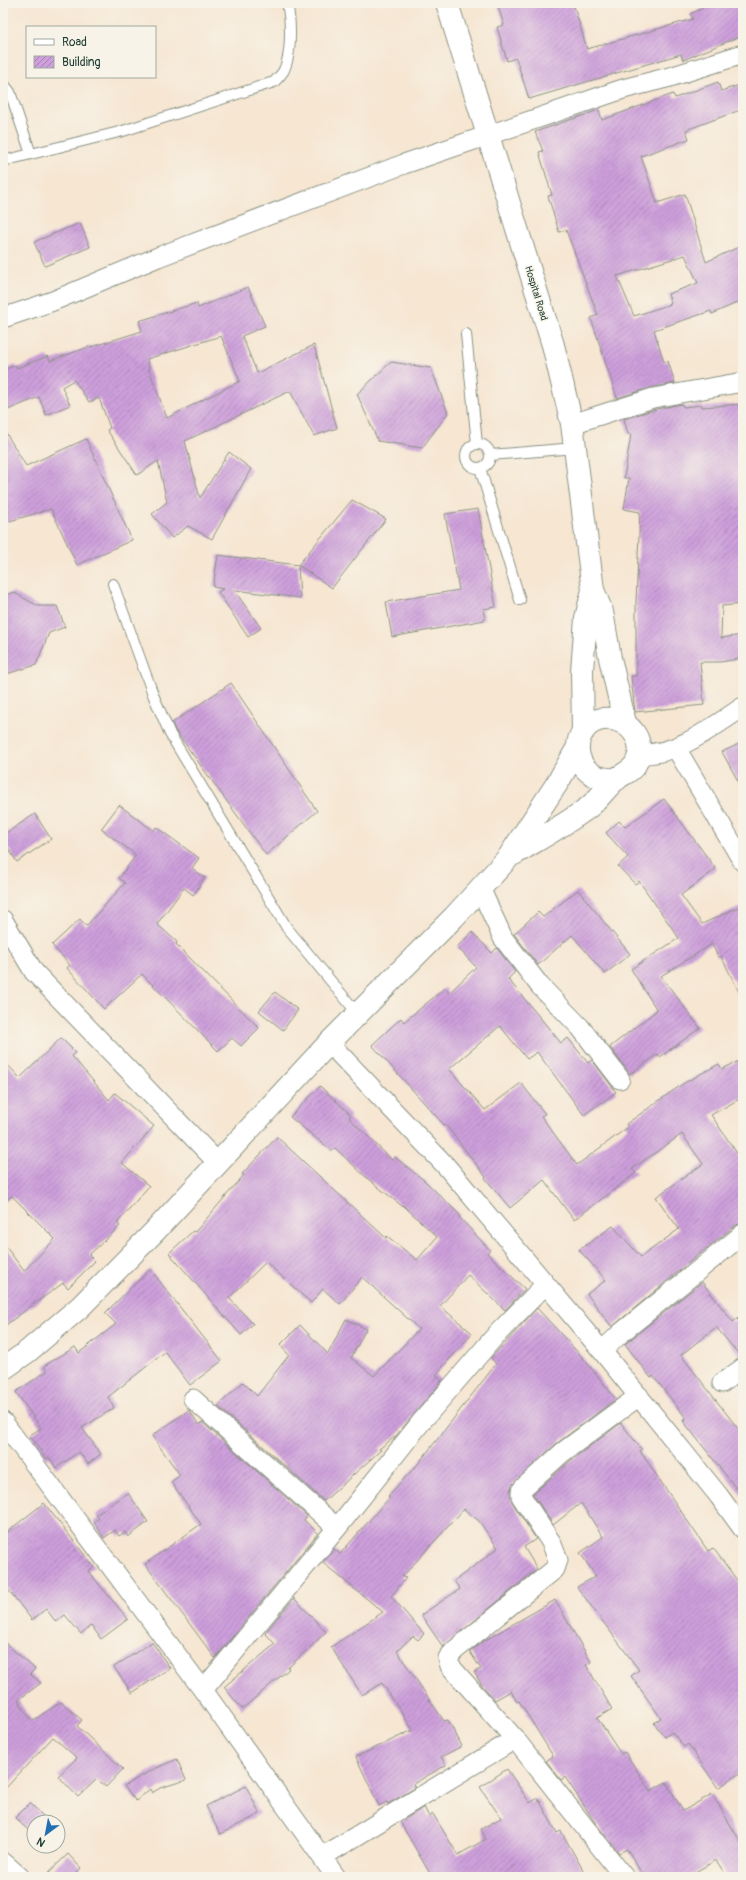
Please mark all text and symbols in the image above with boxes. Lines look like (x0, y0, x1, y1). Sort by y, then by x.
legend (26, 26, 156, 78)
text: Road (62, 35, 87, 50)
text: Building (62, 55, 101, 70)
street label: Hospital Road (522, 264, 550, 322)
north arrow (26, 1814, 66, 1854)
text: N (34, 1834, 48, 1850)

